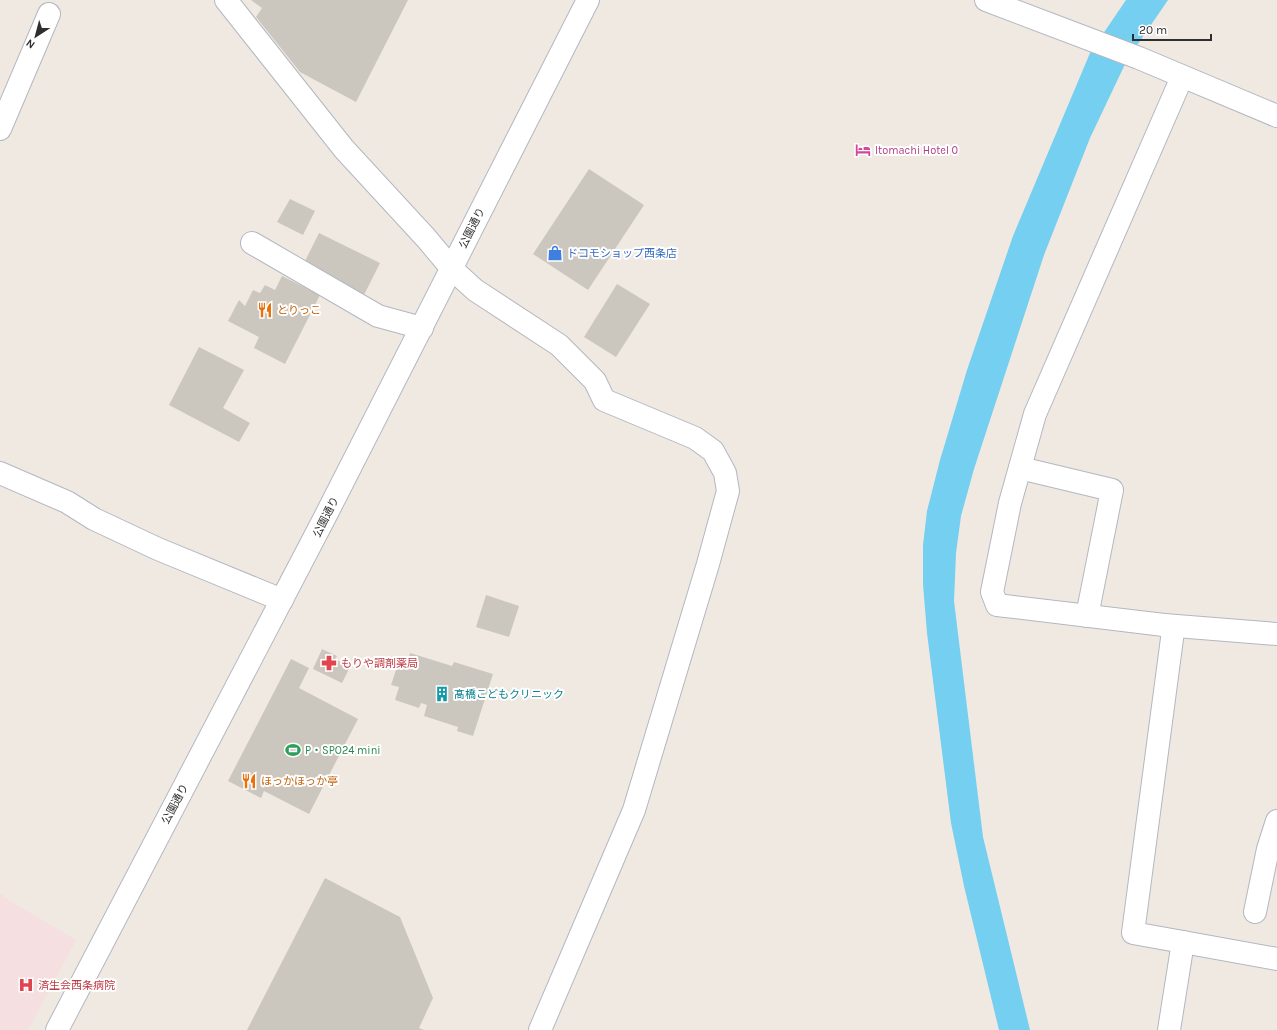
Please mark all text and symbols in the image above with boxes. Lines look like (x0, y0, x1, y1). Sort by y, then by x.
north arrow (16, 16, 56, 56)
scale bar (1133, 16, 1211, 42)
text: 20 m (1139, 23, 1167, 37)
text: N (23, 36, 37, 51)
hotel icon: Itomachi Hotel 0 (854, 141, 872, 159)
place label: Itomachi Hotel 0 (875, 144, 958, 157)
street label: 公園通り (456, 205, 488, 251)
shop icon: ドコモショップ西条店 (546, 244, 564, 262)
place label: ドコモショップ西条店 (567, 247, 677, 260)
restaurant icon: とりっこ (256, 301, 274, 319)
place label: とりっこ (277, 304, 321, 317)
street label: 公園通り (310, 494, 342, 540)
pharmacy icon: もりや調剤薬局 (320, 654, 338, 672)
place label: もりや調剤薬局 (341, 657, 418, 670)
building icon: 髙橋こどもクリニック (433, 685, 451, 703)
place label: 髙橋こどもクリニック (454, 688, 564, 701)
sports icon: P・SPO24 mini (284, 741, 302, 759)
place label: P・SPO24 mini (305, 744, 381, 757)
restaurant icon: ほっかほっか亭 (240, 772, 258, 790)
place label: ほっかほっか亭 (261, 775, 338, 788)
street label: 公園通り (159, 782, 191, 826)
hospital icon: 済生会西条病院 (17, 976, 35, 994)
place label: 済生会西条病院 (38, 979, 115, 992)

